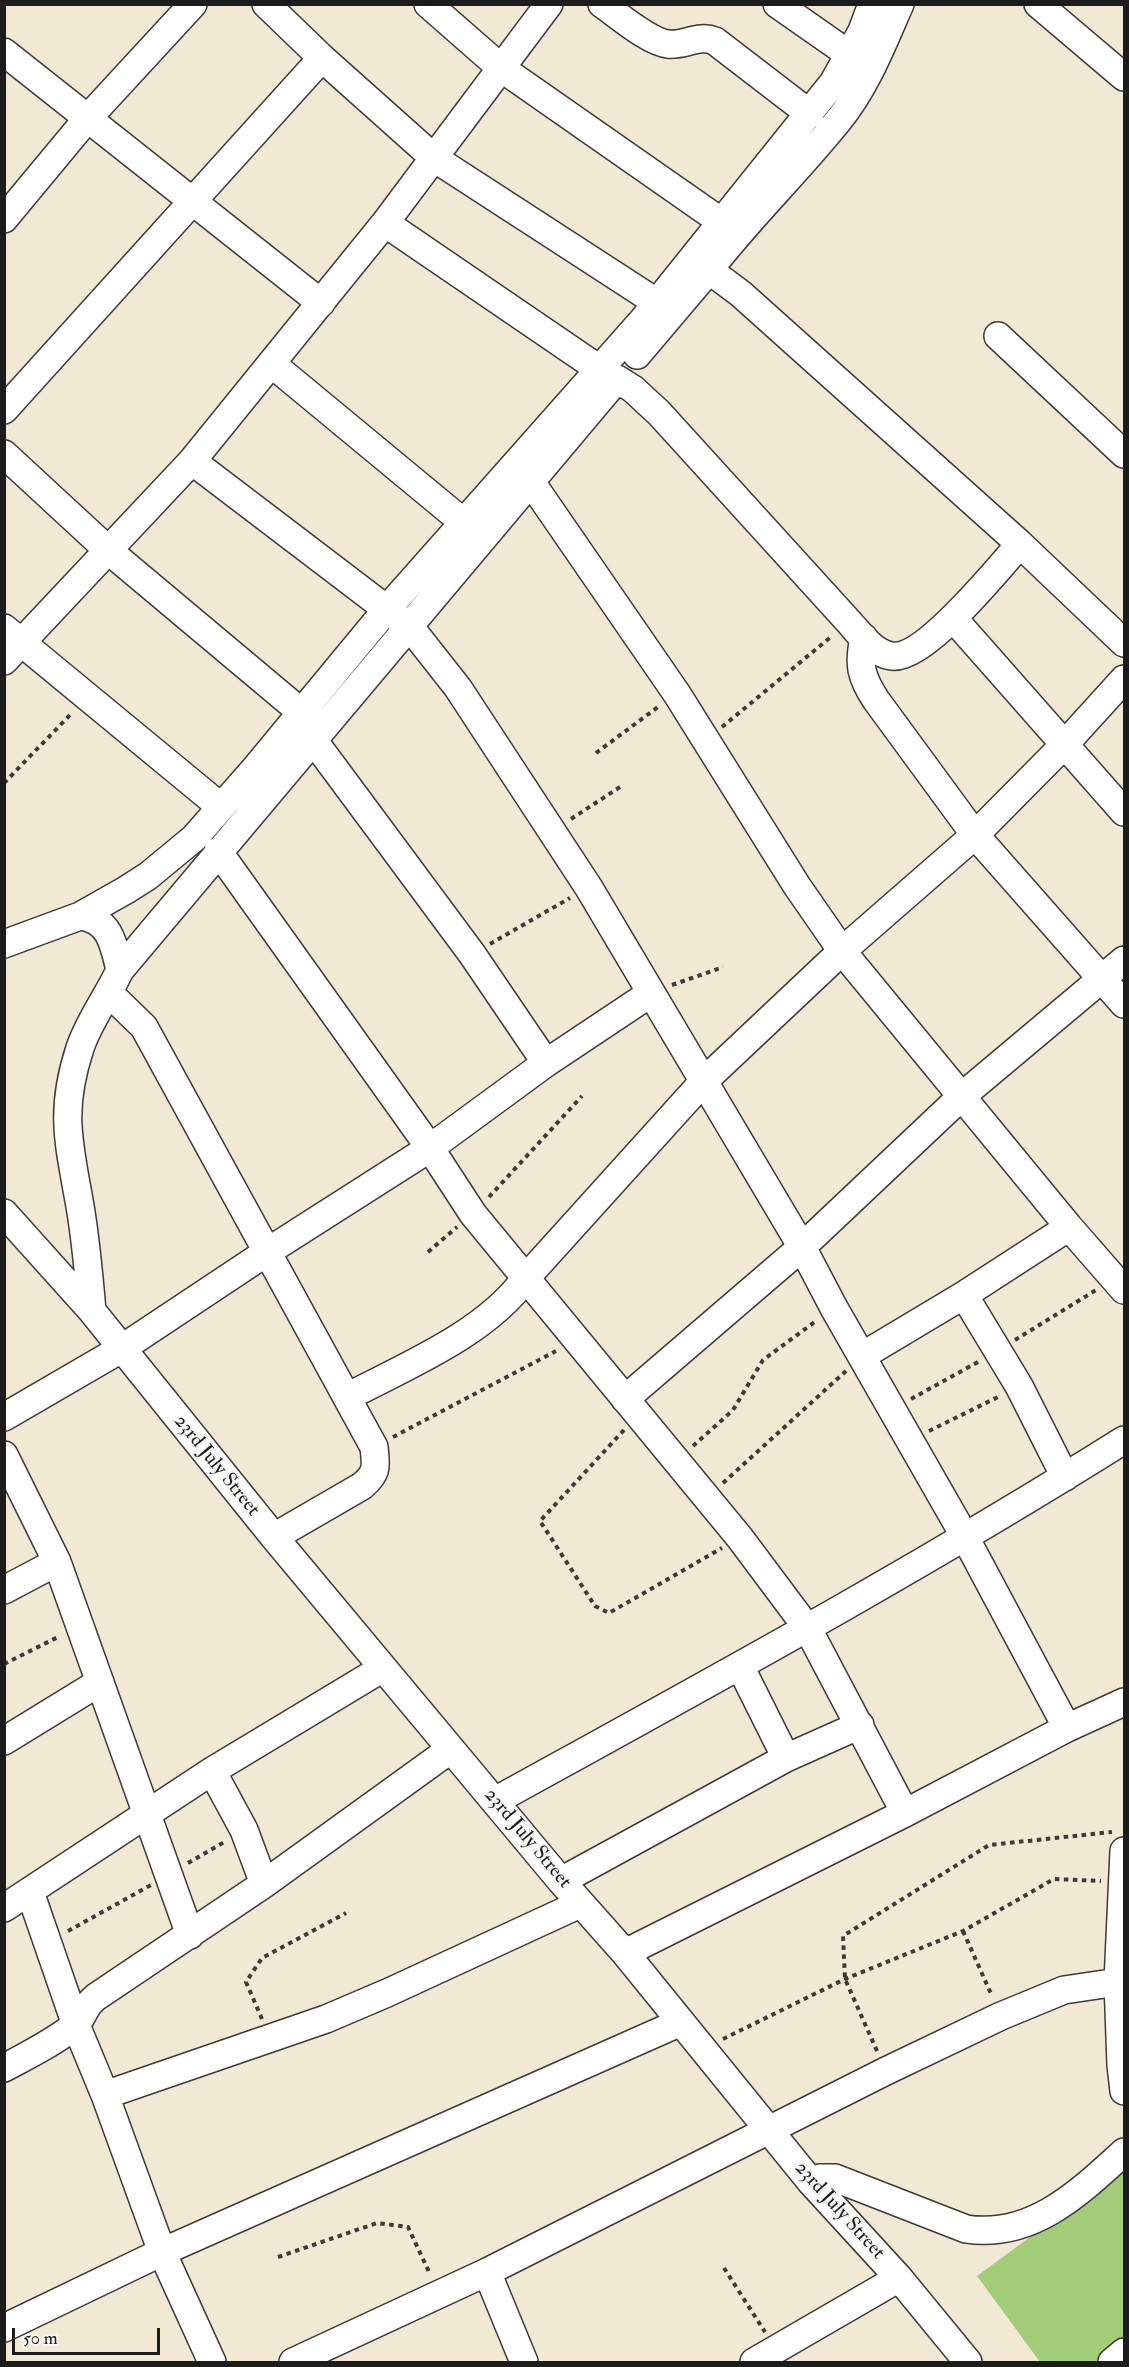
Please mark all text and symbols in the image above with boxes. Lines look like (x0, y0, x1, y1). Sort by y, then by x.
street label: 23rd July Street (168, 1410, 264, 1522)
street label: 23rd July Street (478, 1784, 576, 1894)
street label: 23rd July Street (789, 2157, 889, 2265)
scale bar (15, 2316, 164, 2354)
text: 50 m (23, 2327, 58, 2350)

